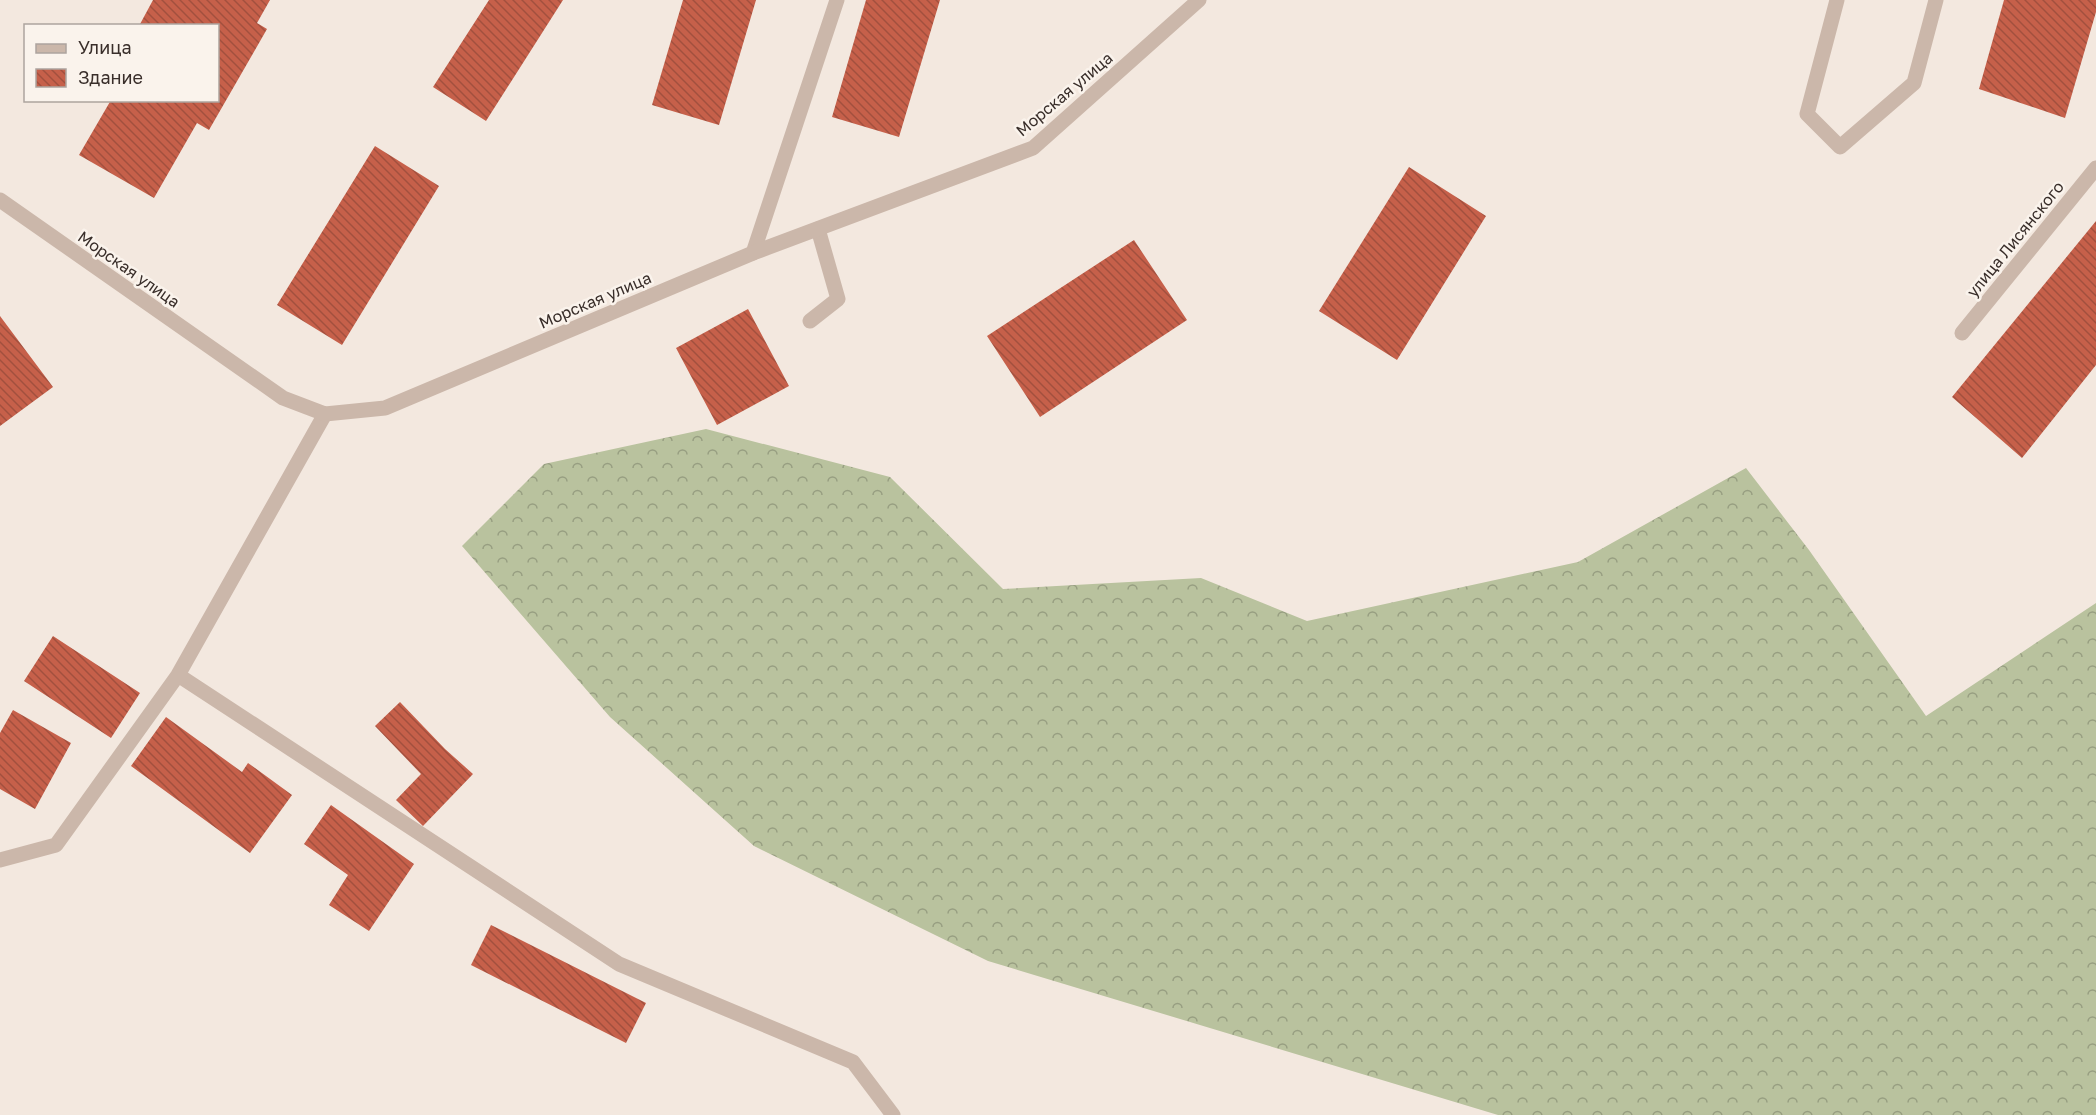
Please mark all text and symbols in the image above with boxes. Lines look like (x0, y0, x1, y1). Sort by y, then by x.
legend (24, 24, 219, 102)
text: Улица (78, 36, 132, 58)
street label: Морская улица (1012, 48, 1116, 140)
text: Здание (78, 66, 143, 88)
street label: улица Лисянского (1962, 177, 2068, 301)
street label: Морская улица (74, 226, 184, 312)
street label: Морская улица (536, 267, 654, 333)

